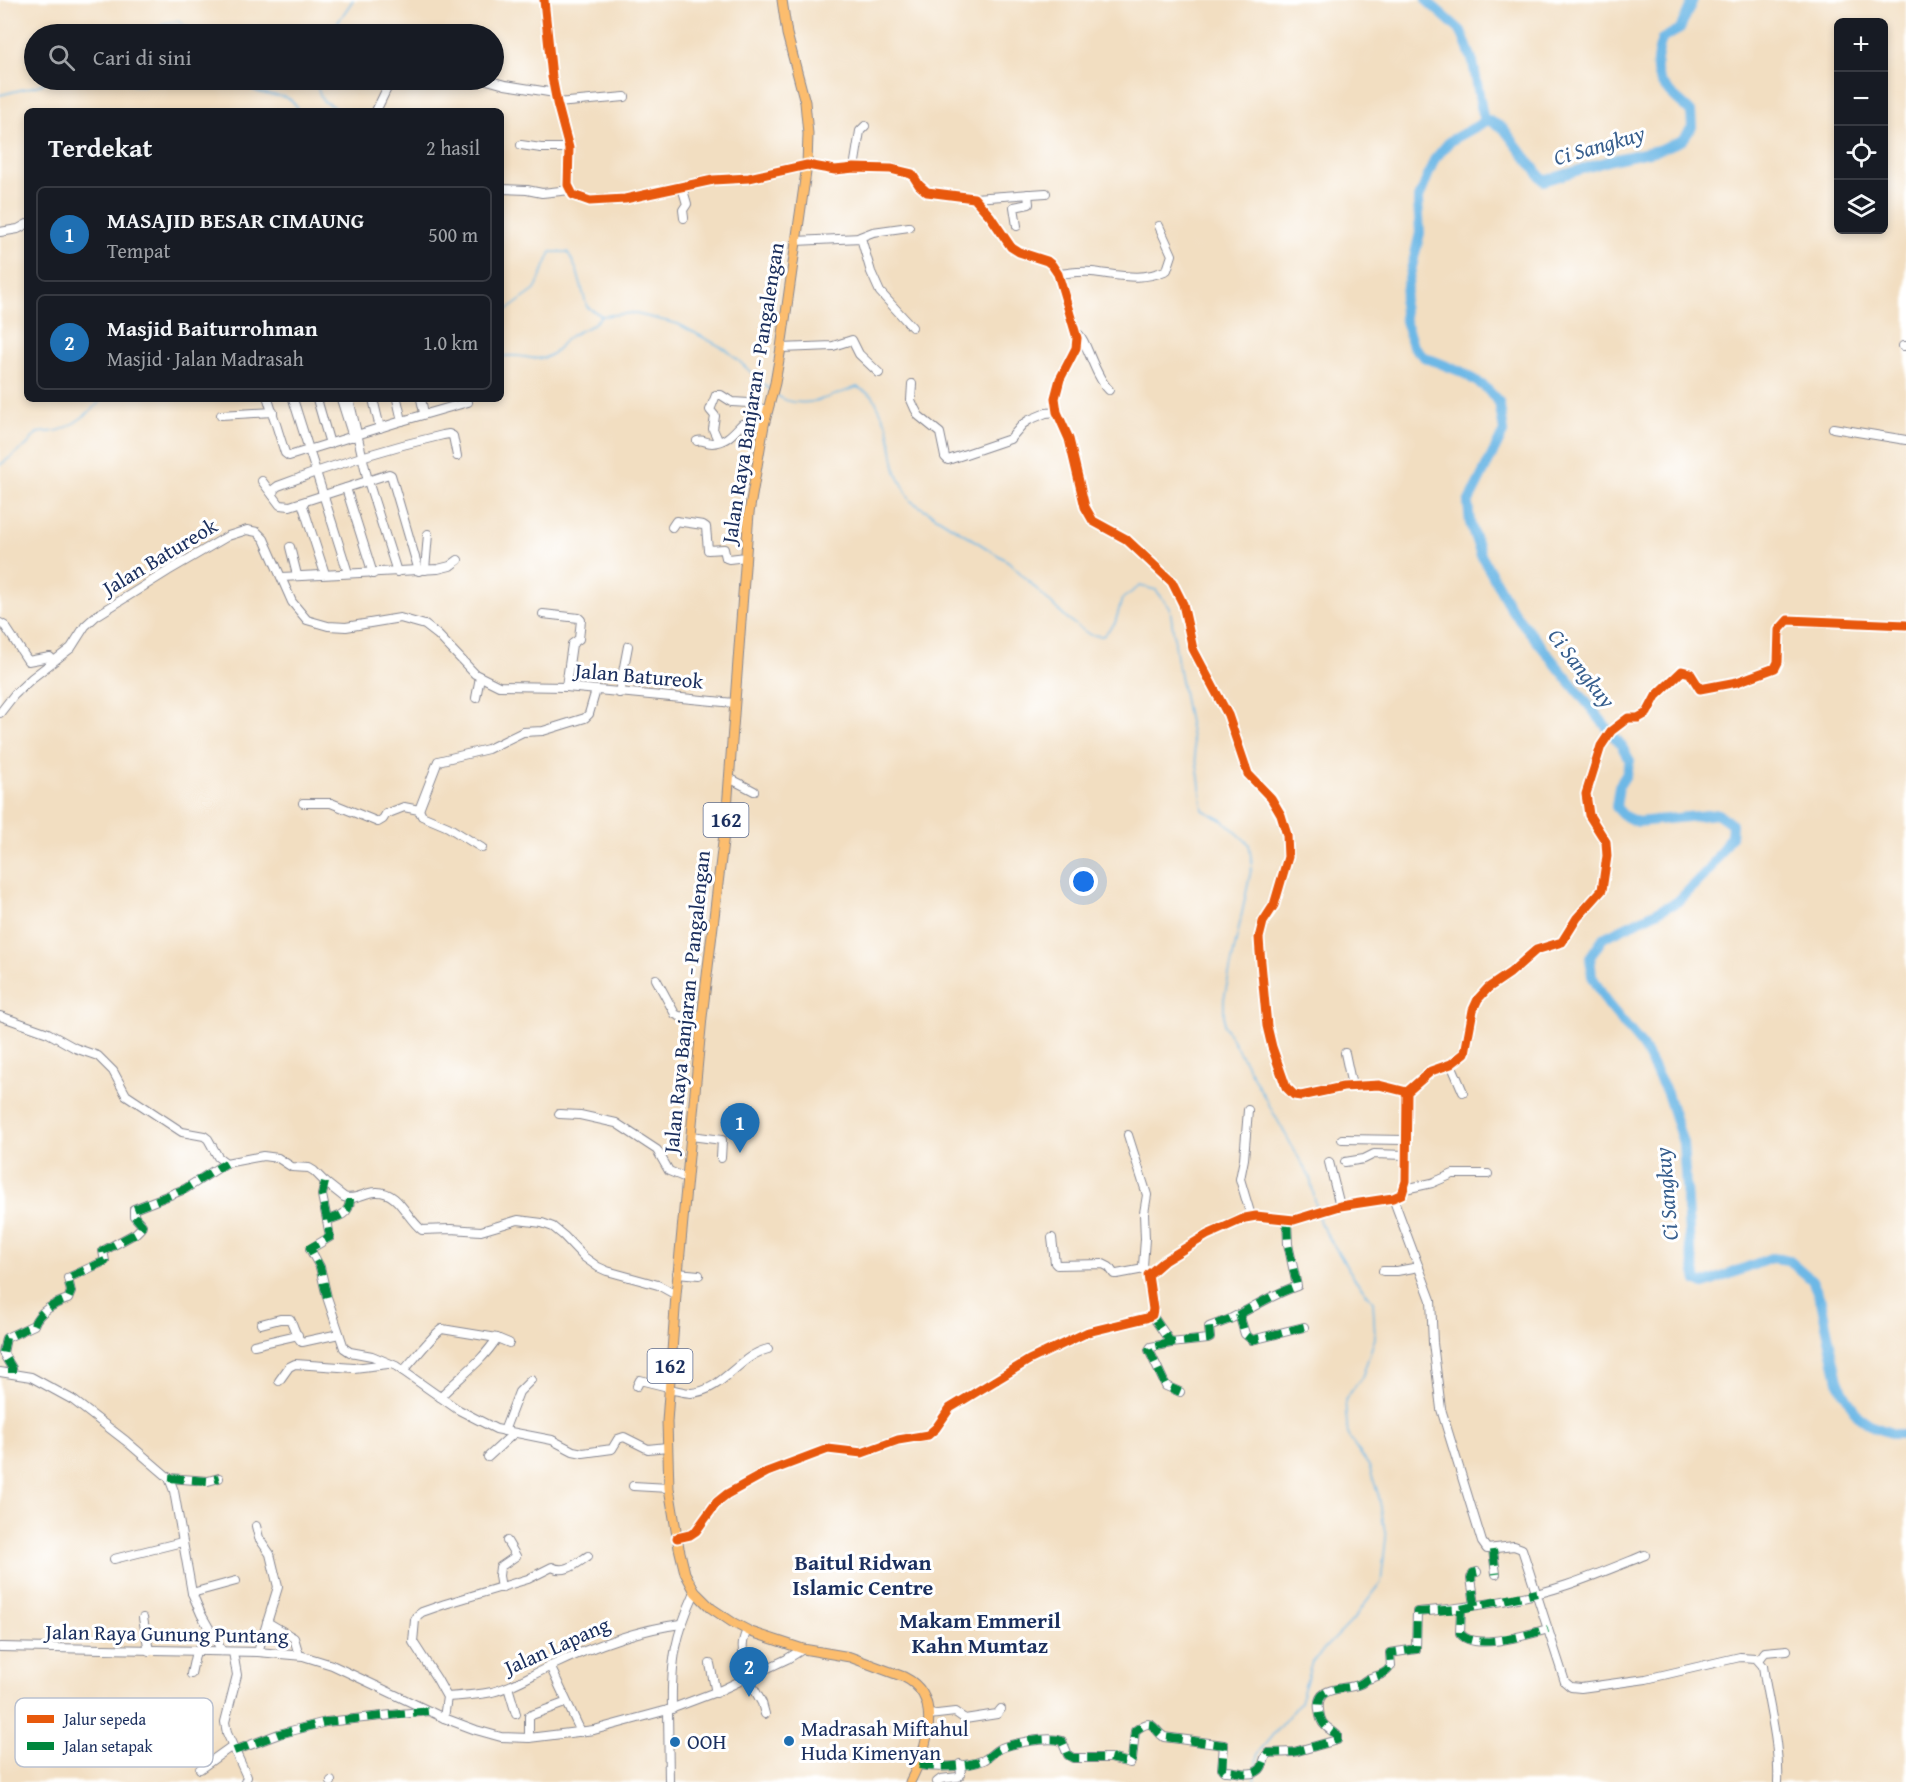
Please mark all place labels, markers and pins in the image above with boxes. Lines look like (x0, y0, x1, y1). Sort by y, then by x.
pin: 1 (720, 1104, 760, 1153)
pin: 2 (730, 1648, 768, 1697)
place label: Madrasah Miftahul Huda Kimenyan (801, 1713, 969, 1768)
place label: OOH (687, 1726, 727, 1757)
marker: Madrasah Miftahul Huda Kimenyan (782, 1734, 796, 1748)
marker: OOH (668, 1735, 682, 1749)

